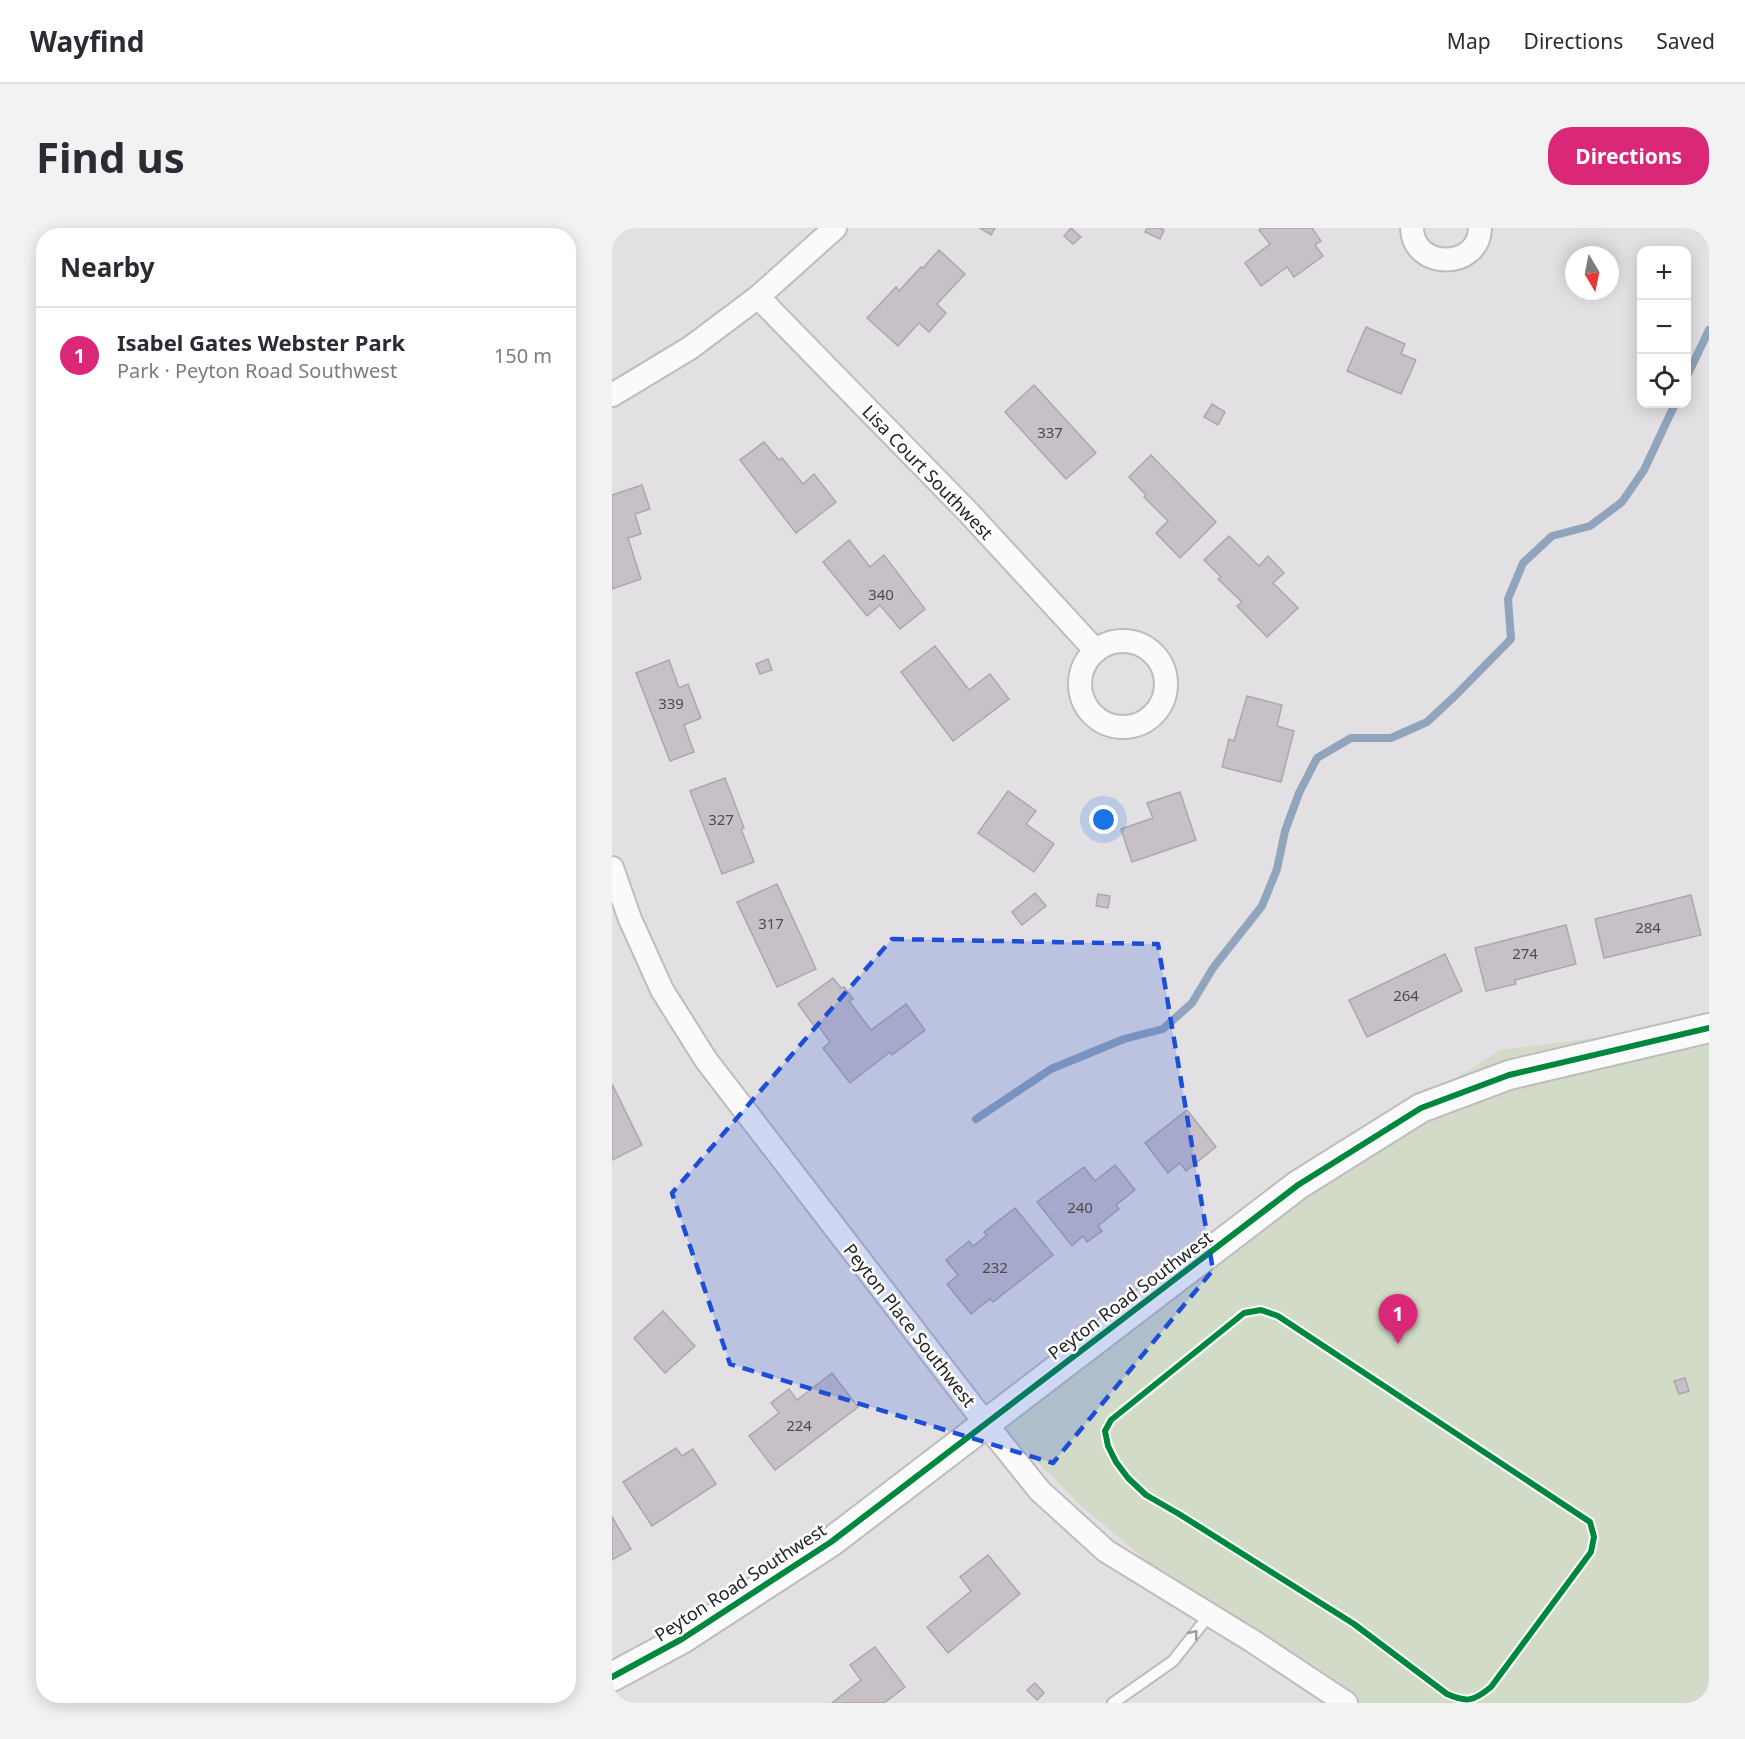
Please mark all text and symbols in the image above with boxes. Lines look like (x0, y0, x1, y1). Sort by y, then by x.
text: Wayfind (30, 22, 144, 60)
text: Map (1447, 27, 1491, 55)
text: Directions (1524, 27, 1623, 55)
text: Saved (1656, 27, 1715, 55)
button: Directions (1548, 127, 1709, 185)
text: Find us (36, 128, 185, 185)
north arrow (1565, 246, 1619, 300)
map controls (1637, 246, 1691, 408)
button: + (1637, 246, 1691, 300)
text: Nearby (60, 249, 155, 285)
button: − (1637, 300, 1691, 354)
text: Isabel Gates Webster Park (117, 327, 405, 357)
text: 1 (74, 342, 85, 369)
text: 150 m (494, 342, 552, 369)
button: locate (1637, 354, 1691, 408)
text: Park · Peyton Road Southwest (117, 357, 397, 384)
street label: Lisa Court Southwest (857, 399, 999, 545)
house number: 337 (1037, 422, 1063, 442)
house number: 340 (868, 584, 894, 604)
house number: 339 (658, 693, 684, 713)
your location (1089, 805, 1118, 834)
house number: 327 (708, 809, 734, 829)
house number: 317 (758, 913, 784, 933)
house number: 284 (1635, 917, 1661, 937)
house number: 274 (1512, 943, 1538, 963)
house number: 264 (1393, 985, 1419, 1005)
house number: 240 (1067, 1197, 1093, 1217)
street label: Peyton Road Southwest (1043, 1225, 1217, 1365)
street label: Peyton Place Southwest (839, 1238, 982, 1412)
house number: 232 (982, 1257, 1008, 1277)
pin: 1 (1378, 1294, 1418, 1344)
house number: 224 (786, 1415, 812, 1435)
street label: Peyton Road Southwest (650, 1517, 831, 1647)
one-way arrow (1187, 1630, 1198, 1641)

